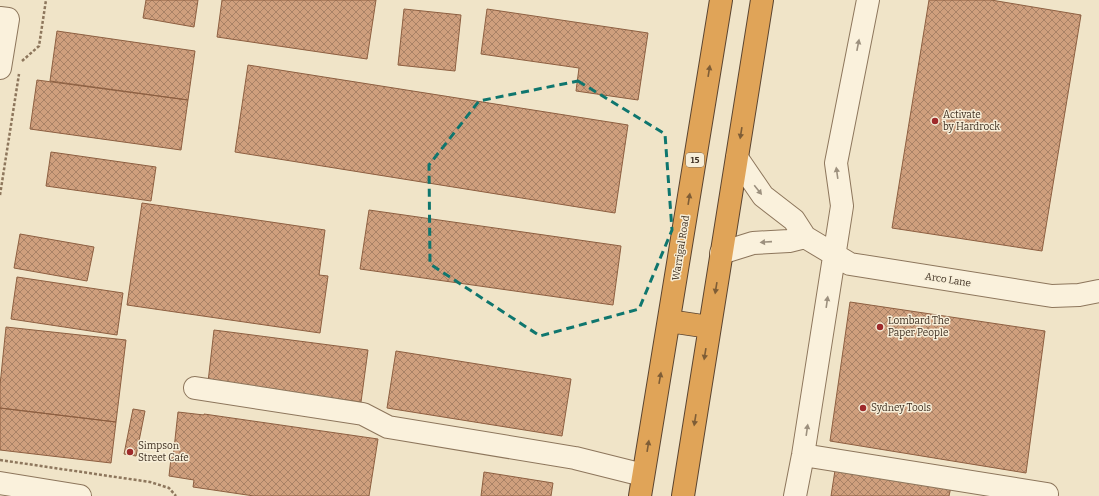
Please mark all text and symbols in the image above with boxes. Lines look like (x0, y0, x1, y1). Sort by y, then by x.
one-way arrow (856, 39, 862, 51)
one-way arrow (707, 65, 713, 77)
place label: Activate by Hardrock (943, 109, 1000, 133)
marker: Activate by Hardrock (930, 116, 940, 126)
one-way arrow (738, 127, 744, 139)
road number: 15 (686, 153, 704, 167)
one-way arrow (834, 167, 841, 179)
one-way arrow (754, 185, 763, 196)
one-way arrow (686, 193, 692, 205)
street label: Warrigal Road (670, 215, 692, 281)
one-way arrow (760, 239, 772, 246)
street label: Arco Lane (924, 270, 972, 290)
one-way arrow (713, 281, 719, 294)
one-way arrow (824, 296, 830, 308)
place label: Lombard The Paper People (888, 315, 950, 339)
marker: Lombard The Paper People (875, 322, 885, 332)
one-way arrow (702, 348, 708, 360)
one-way arrow (657, 372, 663, 384)
place label: Sydney Tools (871, 402, 931, 414)
marker: Sydney Tools (858, 403, 868, 413)
one-way arrow (692, 414, 698, 426)
one-way arrow (804, 424, 810, 436)
place label: Simpson Street Cafe (138, 440, 189, 464)
one-way arrow (645, 440, 651, 452)
marker: Simpson Street Cafe (125, 447, 135, 457)

